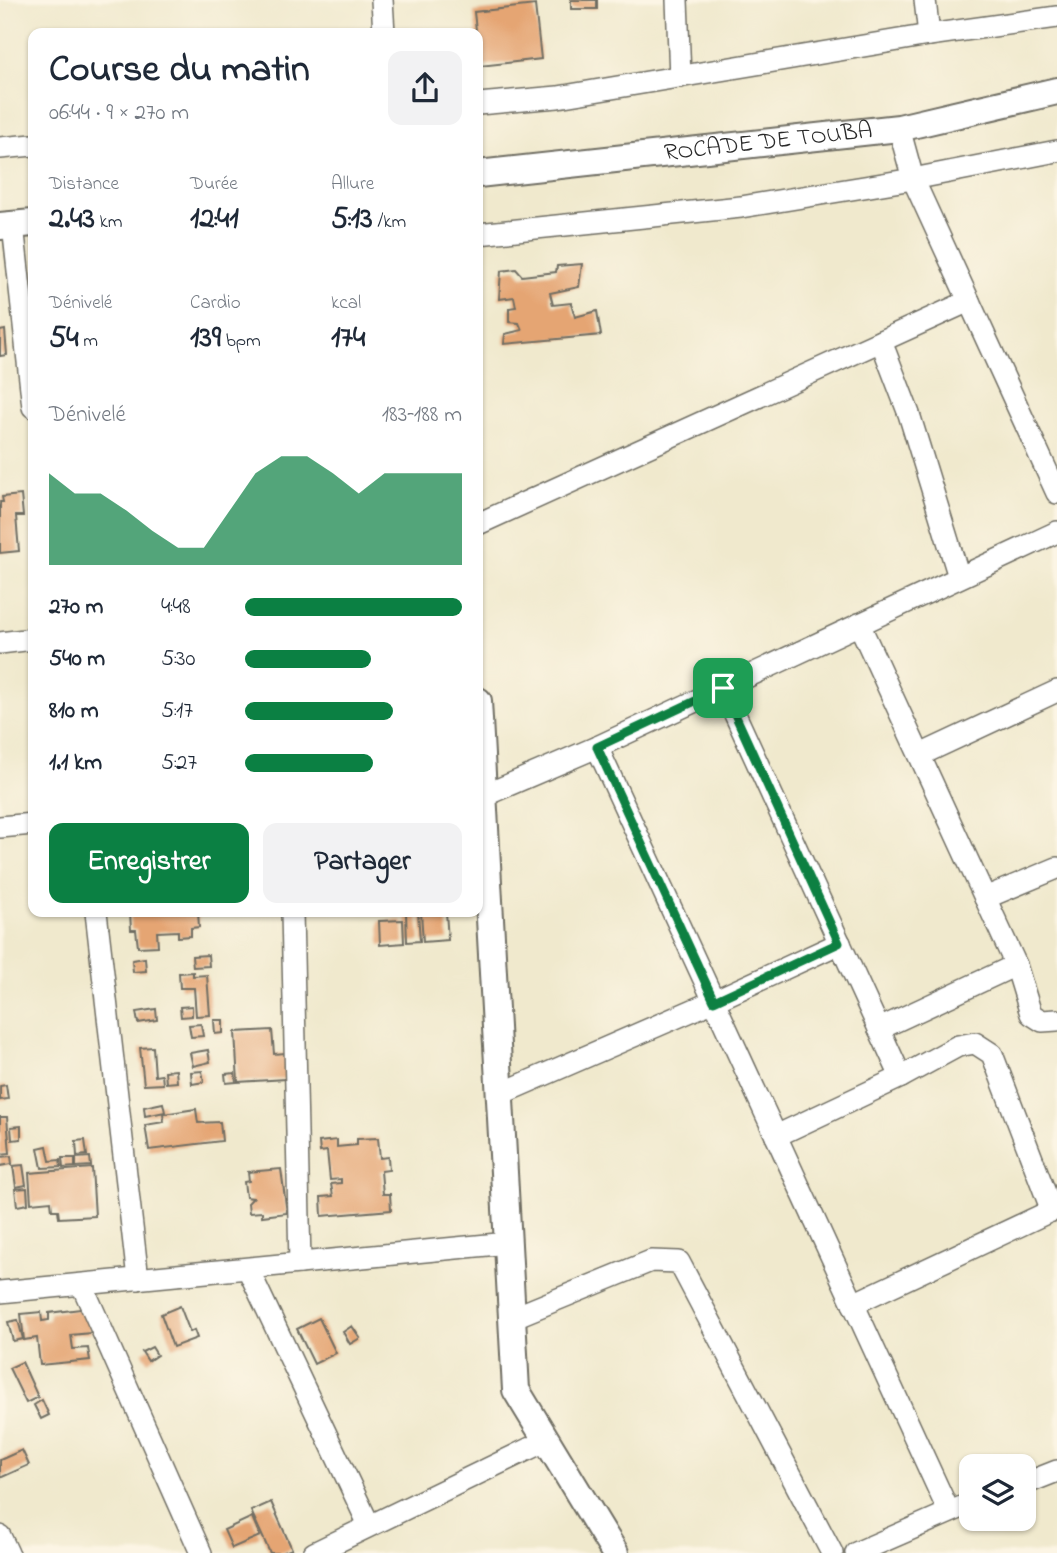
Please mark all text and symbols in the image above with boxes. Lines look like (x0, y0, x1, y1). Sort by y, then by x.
text: Course du matin (49, 43, 310, 99)
button: share (388, 51, 462, 125)
text: 06:44 · 9 × 270 m (49, 97, 189, 130)
street label: ROCADE DE TOUBA (662, 114, 874, 171)
text: Distance (49, 171, 119, 198)
text: Durée (190, 171, 238, 198)
text: Allure (331, 171, 374, 198)
text: 2.43 (49, 198, 95, 242)
text: 12:41 (190, 198, 239, 242)
text: 5:13 (331, 198, 373, 242)
text: km (95, 209, 123, 236)
text: /km (373, 209, 406, 236)
text: Dénivelé (49, 290, 112, 317)
text: Cardio (190, 290, 241, 317)
text: kcal (331, 290, 361, 317)
text: 54 (49, 317, 79, 361)
text: 139 (190, 317, 221, 361)
text: 174 (331, 317, 365, 361)
text: m (79, 328, 98, 355)
text: bpm (221, 328, 261, 355)
text: Dénivelé (49, 399, 126, 432)
text: 183–188 m (382, 399, 462, 432)
text: 270 m (49, 591, 103, 624)
text: 4:48 (161, 591, 191, 624)
text: 540 m (49, 643, 105, 676)
text: 5:30 (161, 643, 196, 676)
pin (693, 658, 753, 718)
icon: arrive (704, 669, 742, 707)
text: 810 m (49, 695, 98, 728)
text: 5:17 (161, 695, 193, 728)
text: 1.1 km (49, 747, 102, 780)
text: 5:27 (161, 747, 197, 780)
button: Enregistrer (49, 823, 249, 903)
button: Partager (263, 823, 462, 903)
map controls (959, 1454, 1036, 1531)
button: layers (959, 1454, 1036, 1531)

